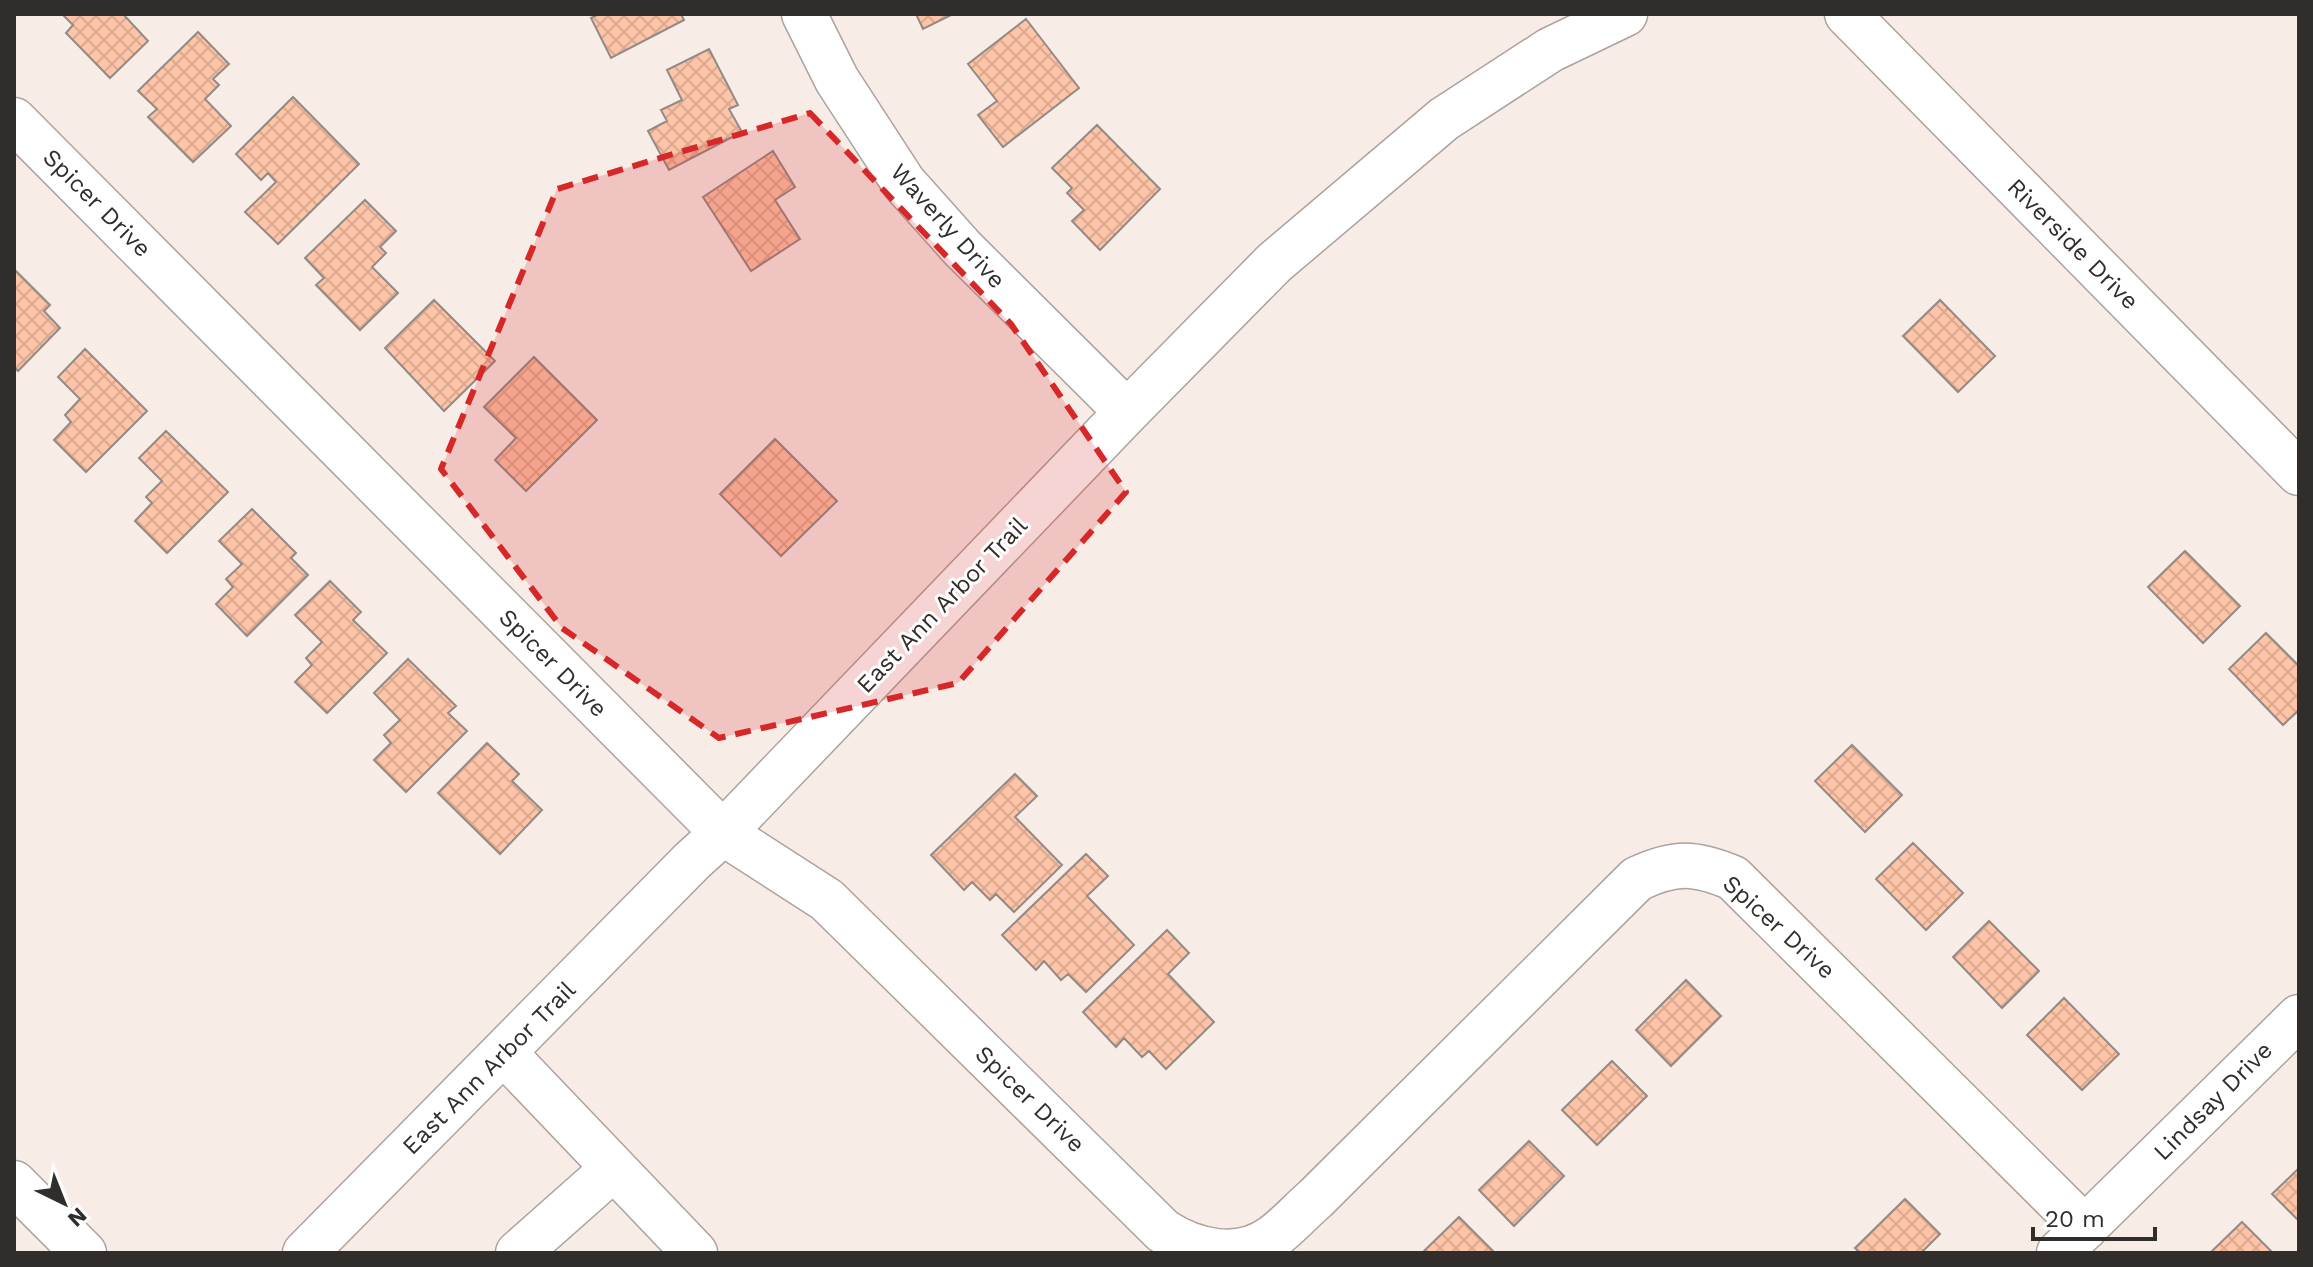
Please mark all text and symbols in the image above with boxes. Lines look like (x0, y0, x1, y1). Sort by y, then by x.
street label: Spicer Drive (37, 143, 157, 263)
street label: Waverly Drive (885, 158, 1011, 294)
street label: Riverside Drive (2002, 173, 2144, 315)
street label: East Ann Arbor Trail (851, 511, 1033, 699)
street label: Spicer Drive (493, 603, 613, 723)
street label: Spicer Drive (1717, 869, 1841, 985)
street label: East Ann Arbor Trail (397, 975, 582, 1160)
street label: Lindsay Drive (2148, 1036, 2278, 1166)
street label: Spicer Drive (970, 1040, 1090, 1158)
north arrow (24, 1163, 104, 1243)
scale bar (2033, 1191, 2155, 1241)
text: N (63, 1203, 92, 1232)
text: 20 m (2045, 1205, 2105, 1233)

